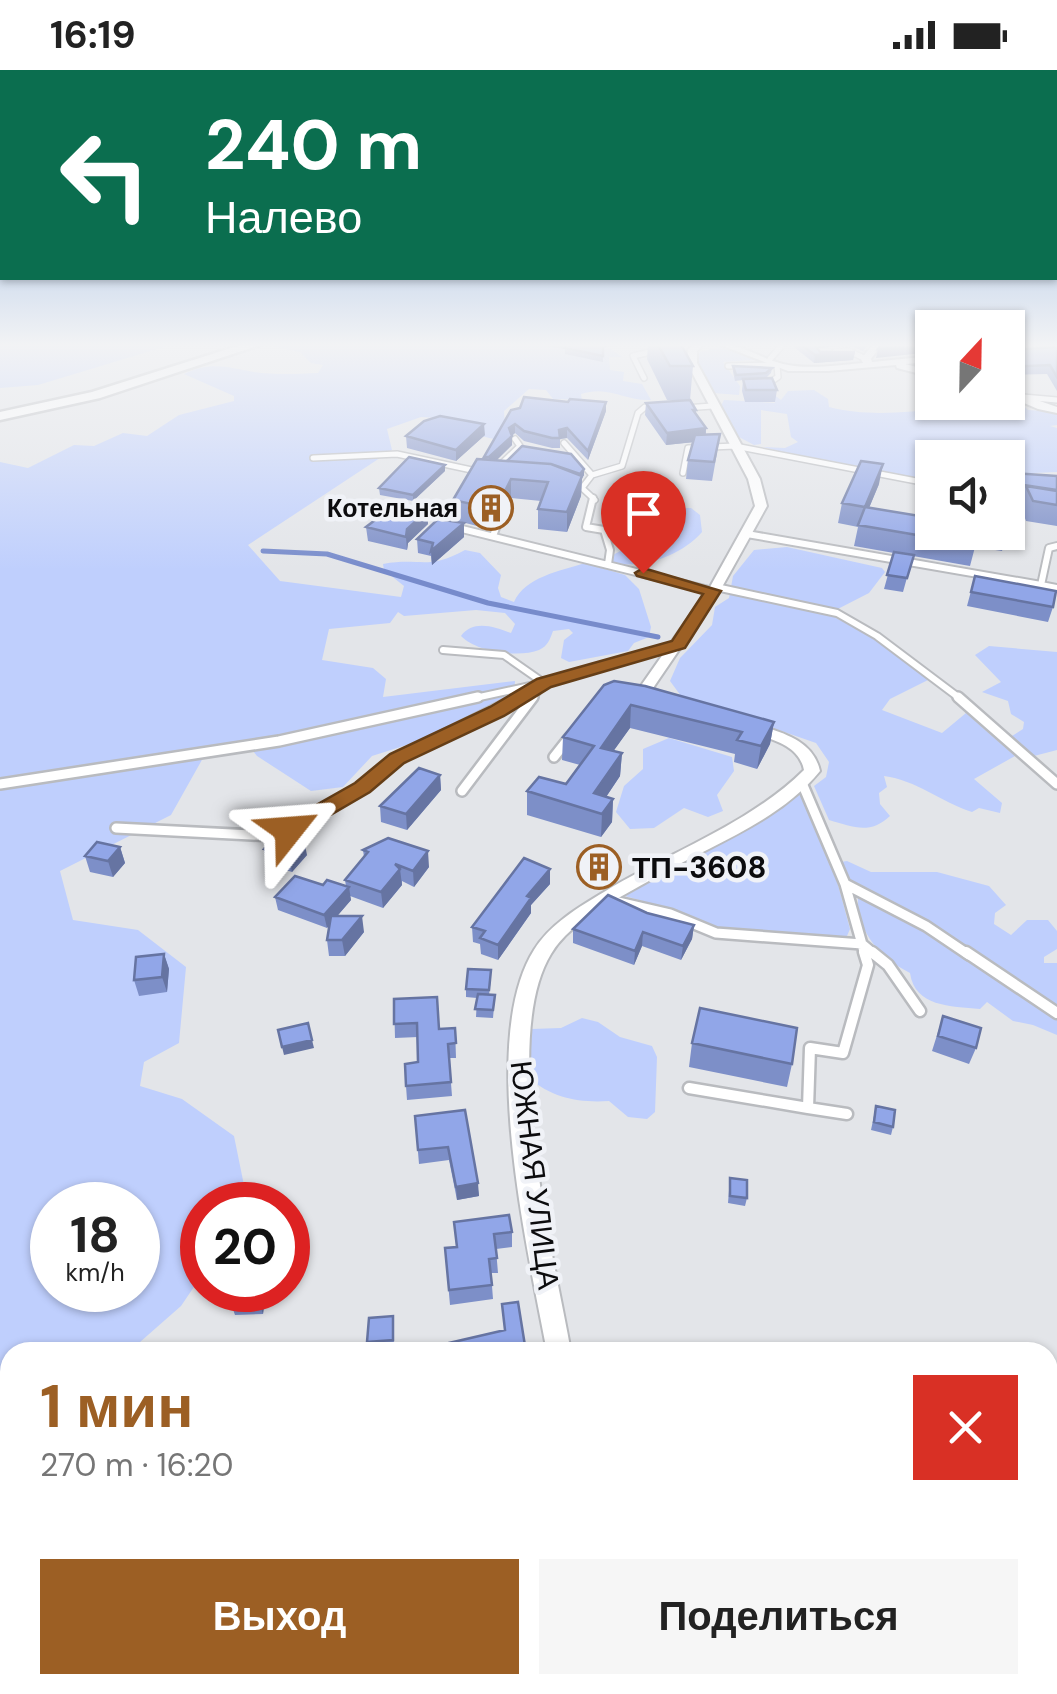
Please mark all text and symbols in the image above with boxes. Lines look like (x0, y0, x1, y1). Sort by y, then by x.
text: 16:19 (50, 10, 136, 60)
text: 240 m (205, 100, 422, 191)
icon: left (40, 110, 170, 240)
text: Налево (205, 188, 362, 247)
north arrow (915, 310, 1025, 420)
map controls (915, 310, 1025, 550)
button: sound (915, 440, 1025, 550)
pin (601, 471, 686, 574)
building icon: Котельная (468, 485, 514, 531)
icon: arrive (616, 486, 671, 541)
place label: Котельная (327, 492, 458, 525)
position arrow (237, 778, 341, 882)
building icon: ТП-3608 (576, 844, 622, 890)
place label: ТП-3608 (632, 848, 766, 887)
street label: ЮЖНАЯ УЛИЦА (502, 1058, 568, 1292)
speed limit sign: 20 (180, 1182, 310, 1312)
text: 18 (70, 1202, 120, 1268)
text: km/h (65, 1256, 125, 1289)
text: 1 мин (40, 1367, 193, 1446)
button: close (913, 1375, 1018, 1480)
text: 270 m · 16:20 (40, 1444, 233, 1486)
button: Выход (40, 1559, 519, 1674)
button: Поделиться (539, 1559, 1018, 1674)

